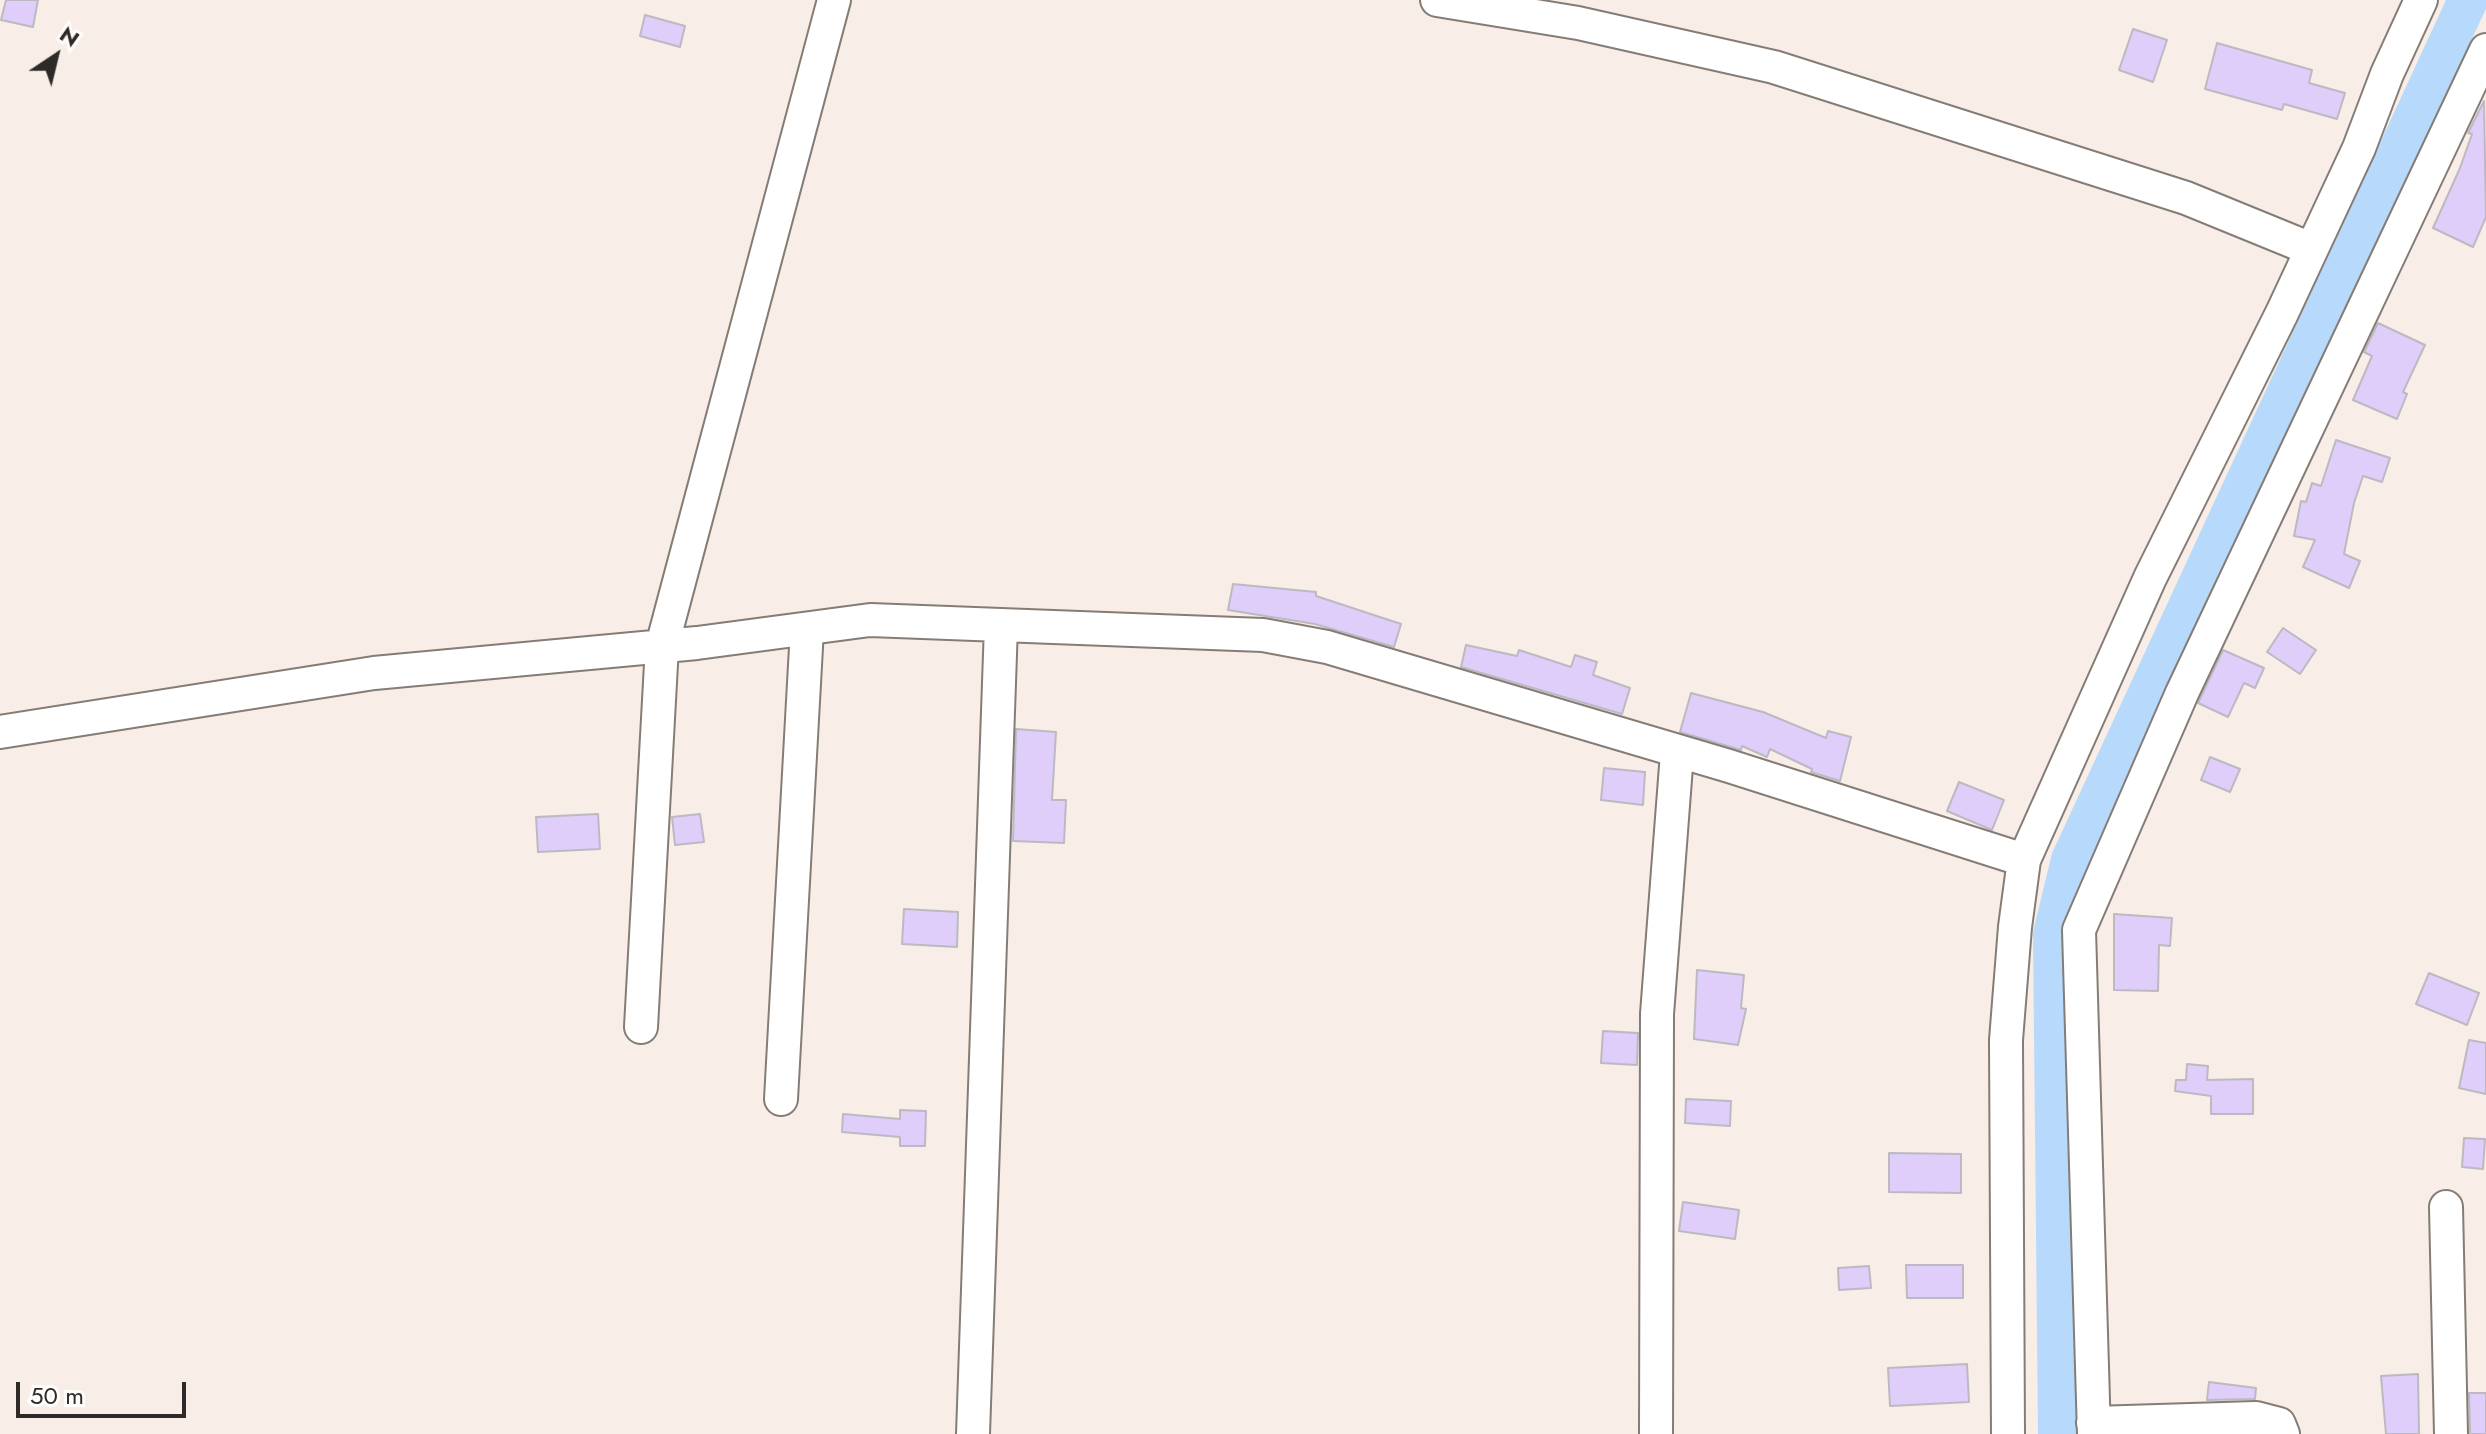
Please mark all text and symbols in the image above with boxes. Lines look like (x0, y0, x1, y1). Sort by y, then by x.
north arrow (16, 16, 96, 96)
text: N (53, 18, 86, 54)
scale bar (20, 1366, 190, 1416)
text: 50 m (30, 1378, 84, 1413)

